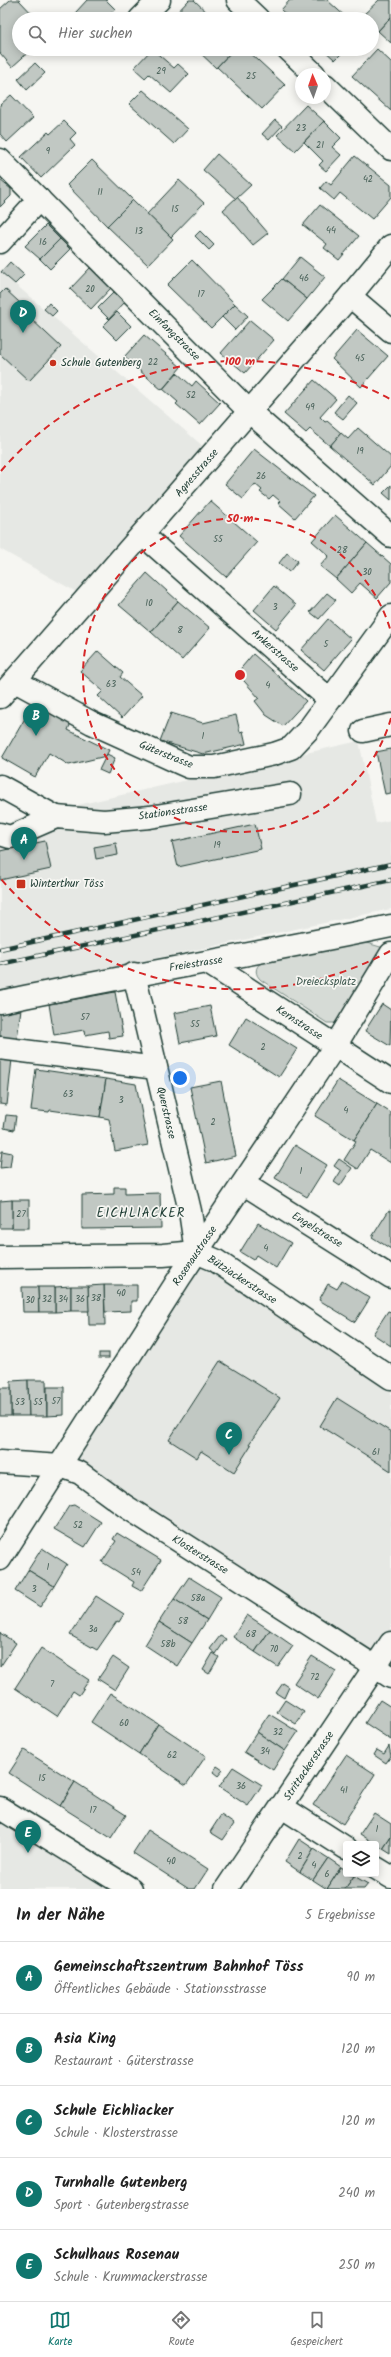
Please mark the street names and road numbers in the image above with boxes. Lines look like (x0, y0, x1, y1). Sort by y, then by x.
street label: Einfangstrasse (144, 305, 204, 365)
street label: Agnesstrasse (171, 445, 223, 501)
street label: Ankerstrasse (247, 625, 303, 677)
street label: Güterstrasse (136, 736, 196, 774)
street label: Stationsstrasse (137, 798, 209, 826)
street label: Freiestrasse (168, 951, 224, 977)
street label: Kernstrasse (272, 1001, 326, 1045)
street label: Querstrasse (151, 1085, 181, 1141)
street label: Engelstrasse (288, 1207, 346, 1253)
street label: Rosenaustrasse (168, 1222, 222, 1290)
street label: Bütziackerstrasse (204, 1251, 280, 1309)
street label: Klosterstrasse (168, 1530, 232, 1580)
street label: Strittackerstrasse (279, 1727, 339, 1805)

